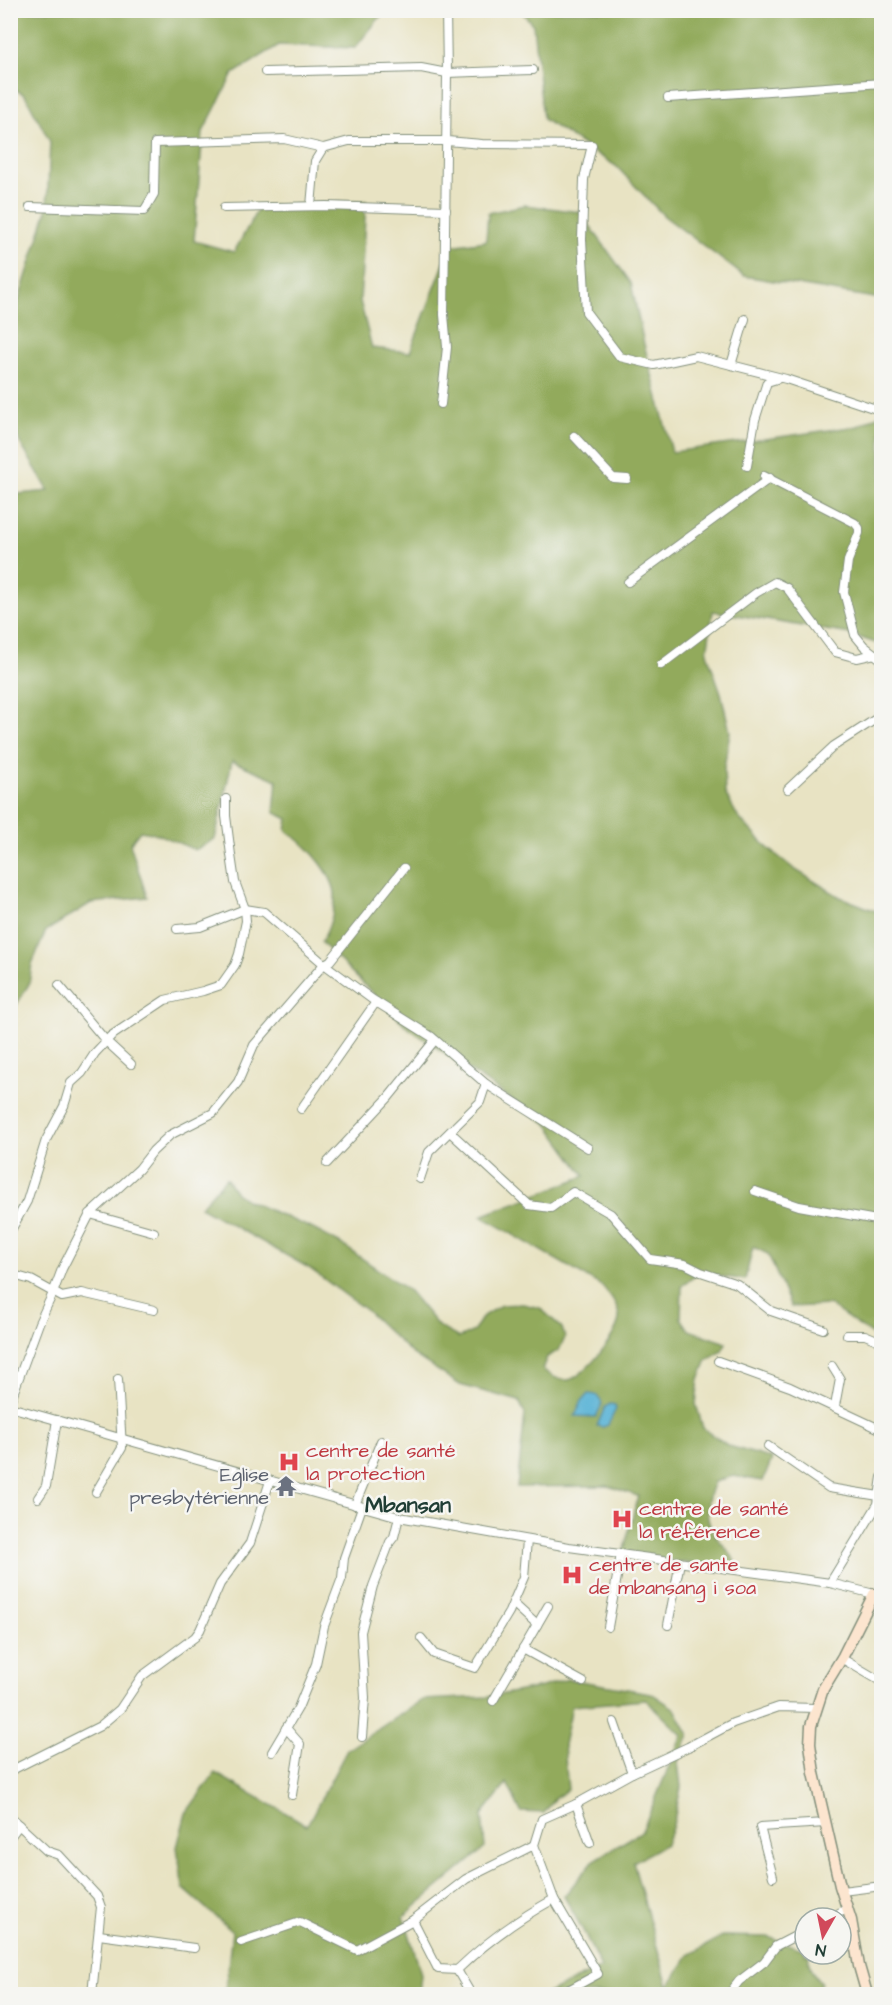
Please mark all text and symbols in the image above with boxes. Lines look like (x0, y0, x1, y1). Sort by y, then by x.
place label: centre de santé la protection (306, 1437, 456, 1488)
hospital icon: centre de santé la protection (277, 1450, 301, 1474)
place label: Eglise presbytérienne (129, 1461, 269, 1513)
temple icon: Eglise presbytérienne (274, 1474, 298, 1498)
district label: Mbansan (365, 1490, 451, 1521)
place label: centre de santé la référence (639, 1495, 789, 1546)
hospital icon: centre de santé la référence (610, 1507, 634, 1531)
place label: centre de sante de mbansang i soa (589, 1551, 756, 1603)
hospital icon: centre de sante de mbansang i soa (560, 1563, 584, 1587)
north arrow (793, 1906, 853, 1966)
text: N (814, 1938, 827, 1961)

